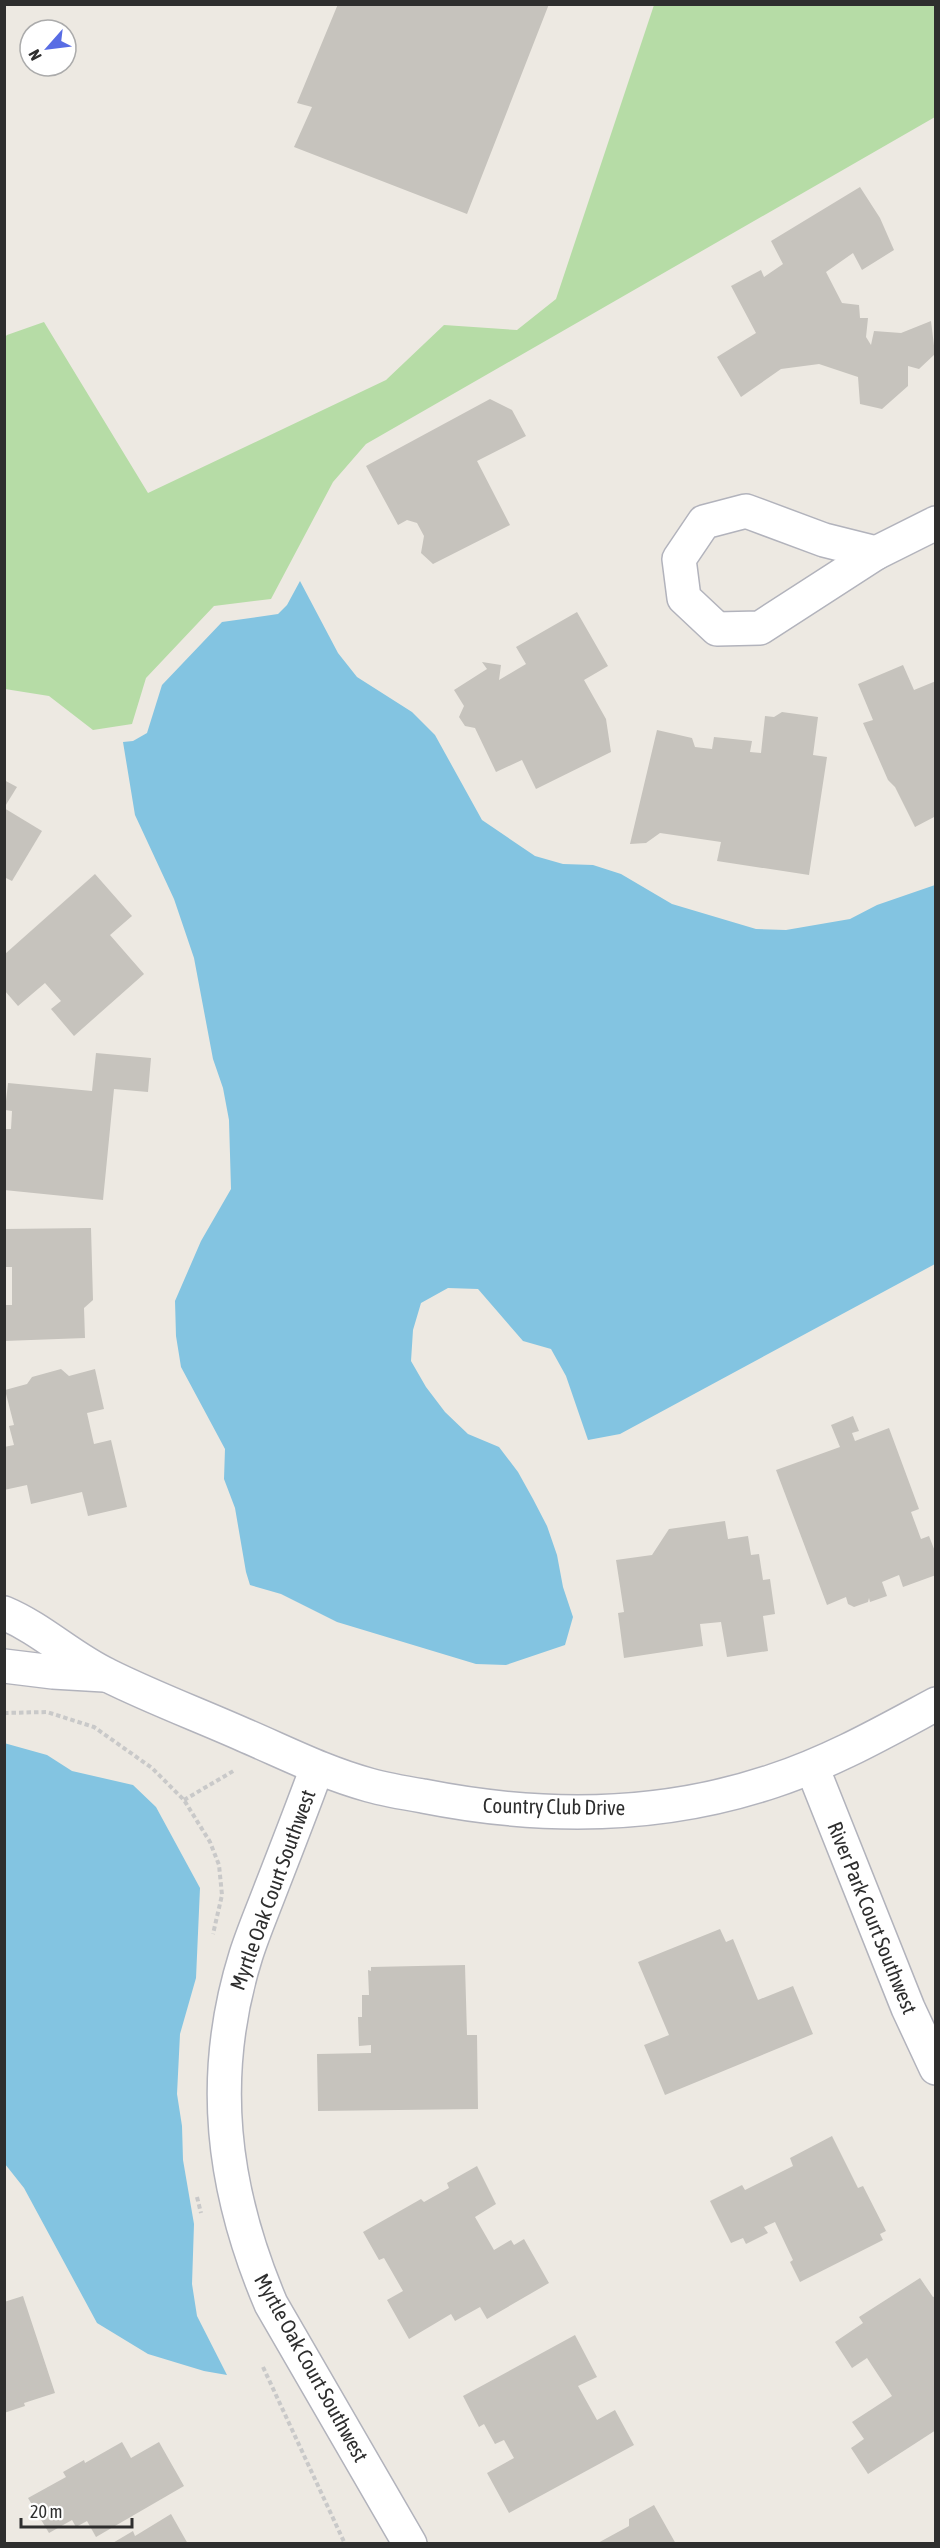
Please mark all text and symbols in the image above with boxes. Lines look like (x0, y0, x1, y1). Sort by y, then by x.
north arrow (18, 18, 78, 78)
text: N (25, 47, 45, 63)
street label: Myrtle Oak Court Southwest (225, 1786, 319, 1993)
street label: Country Club Drive (483, 1793, 625, 1819)
street label: River Park Court Southwest (823, 1818, 922, 2017)
street label: Myrtle Oak Court Southwest (250, 2269, 374, 2466)
scale bar (21, 2491, 132, 2529)
text: 20 m (30, 2501, 62, 2522)

